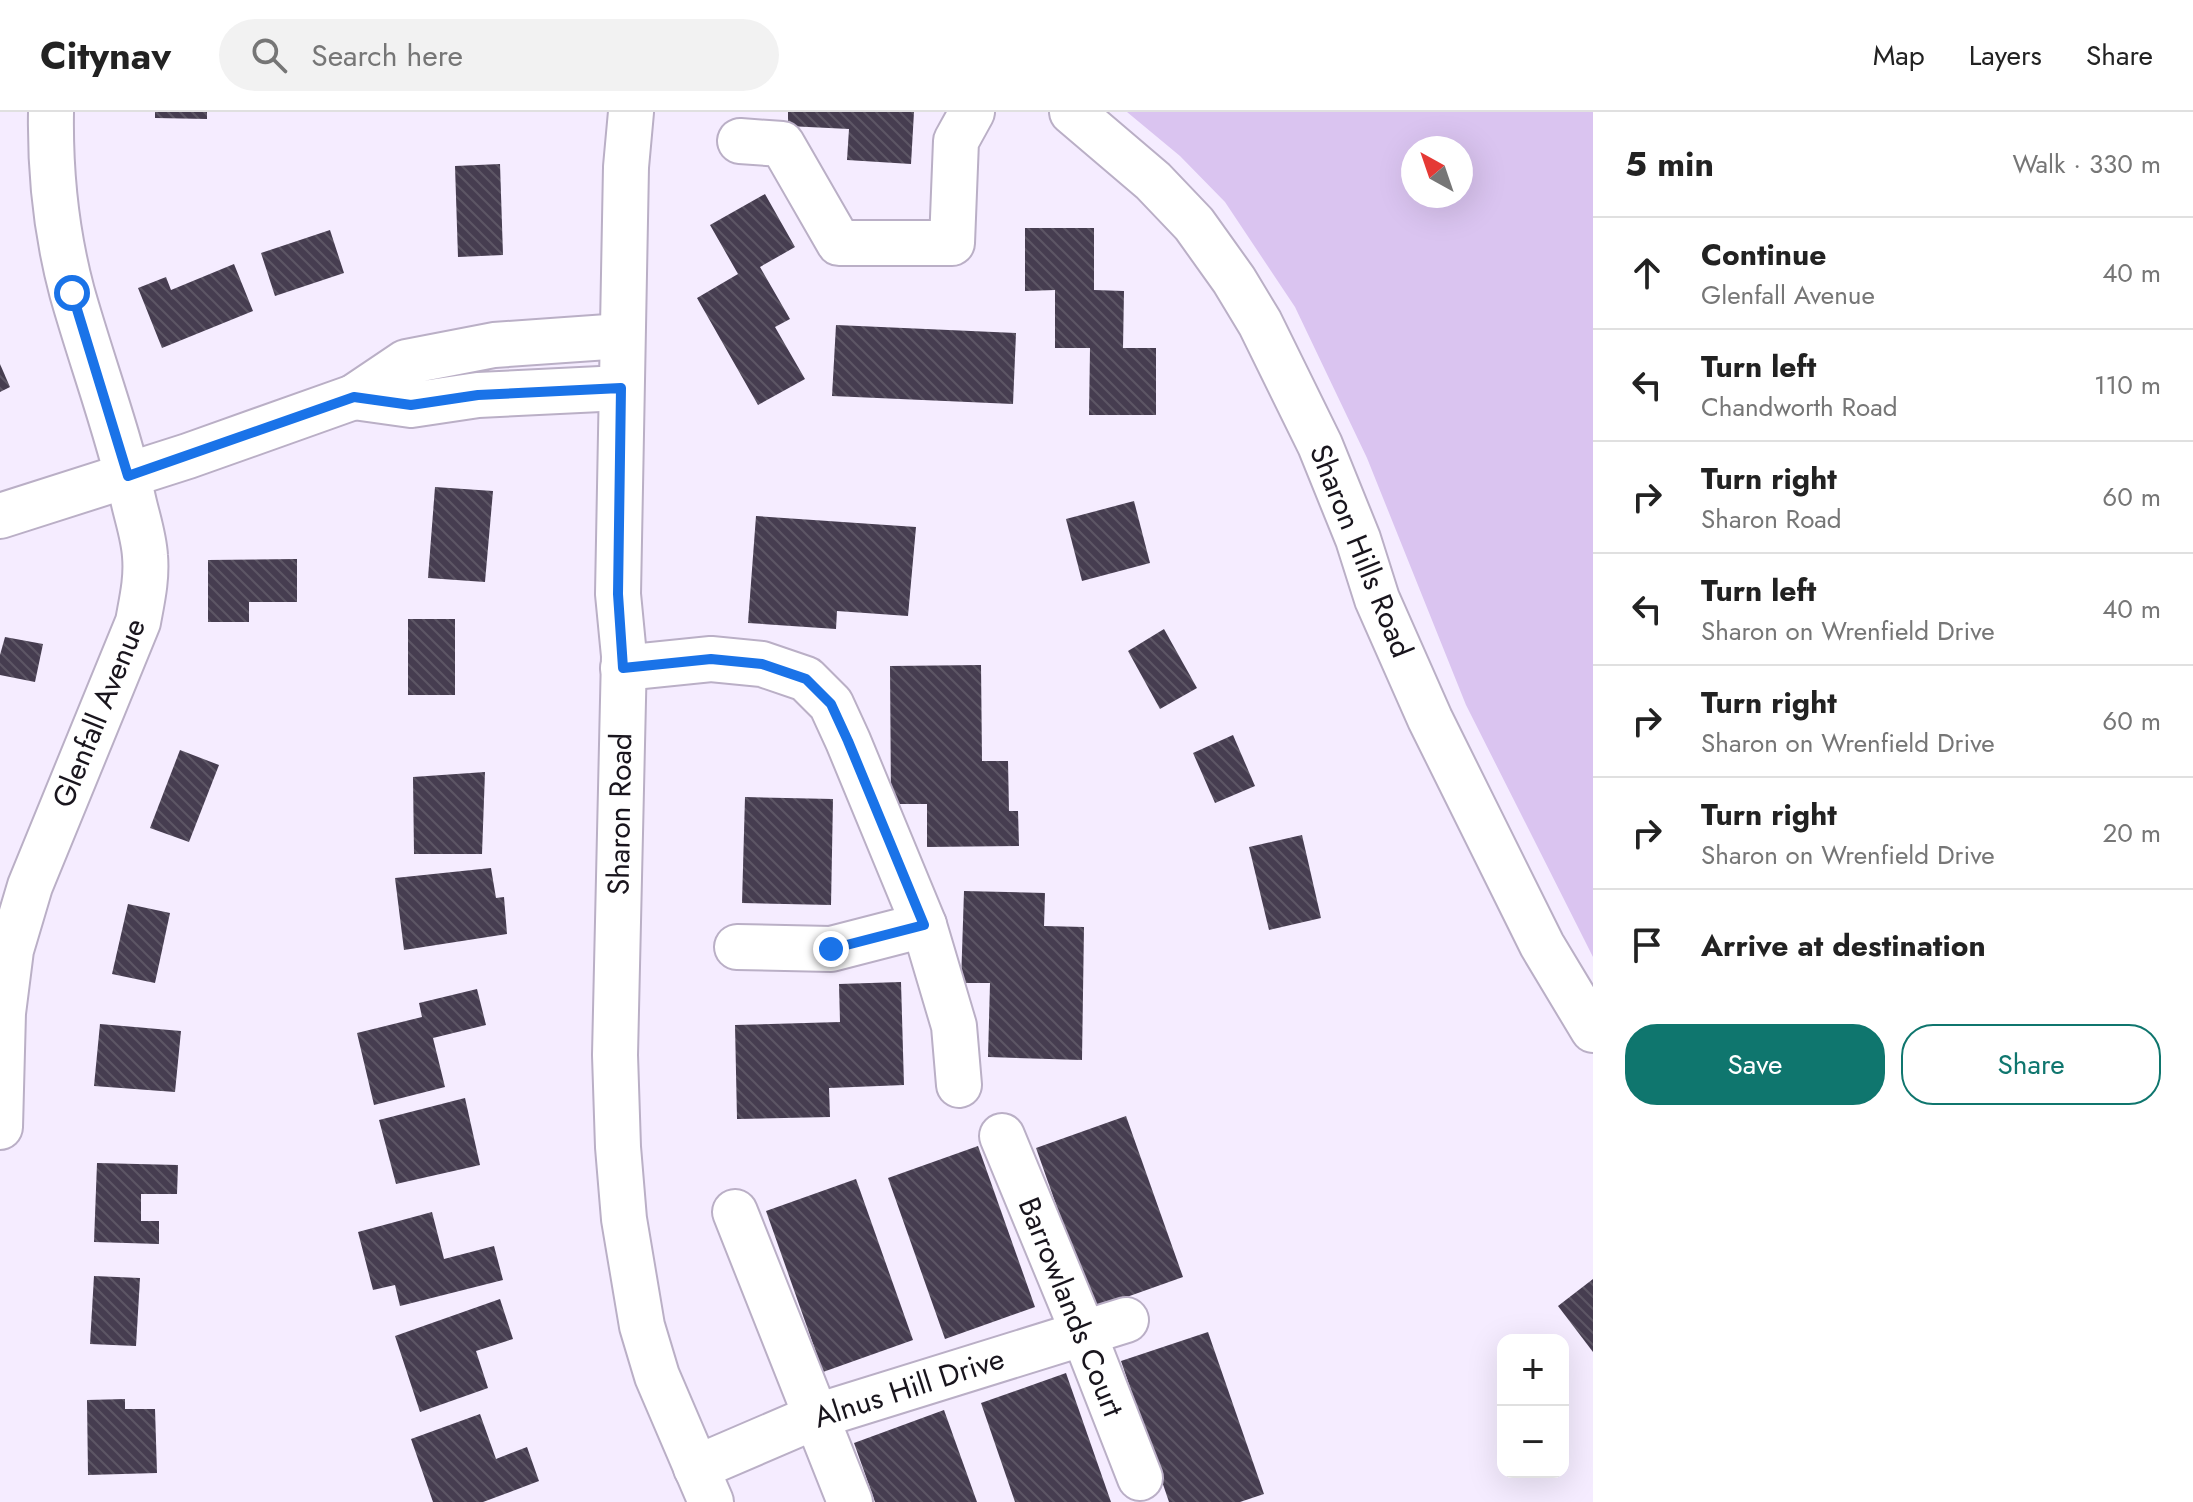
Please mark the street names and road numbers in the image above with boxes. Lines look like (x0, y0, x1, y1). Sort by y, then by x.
street label: Sharon Hills Road (1299, 438, 1424, 664)
street label: Glenfall Avenue (41, 612, 156, 814)
street label: Sharon Road (597, 732, 642, 896)
street label: Barrowlands Court (1008, 1191, 1135, 1424)
street label: Alnus Hill Drive (808, 1336, 1010, 1439)

